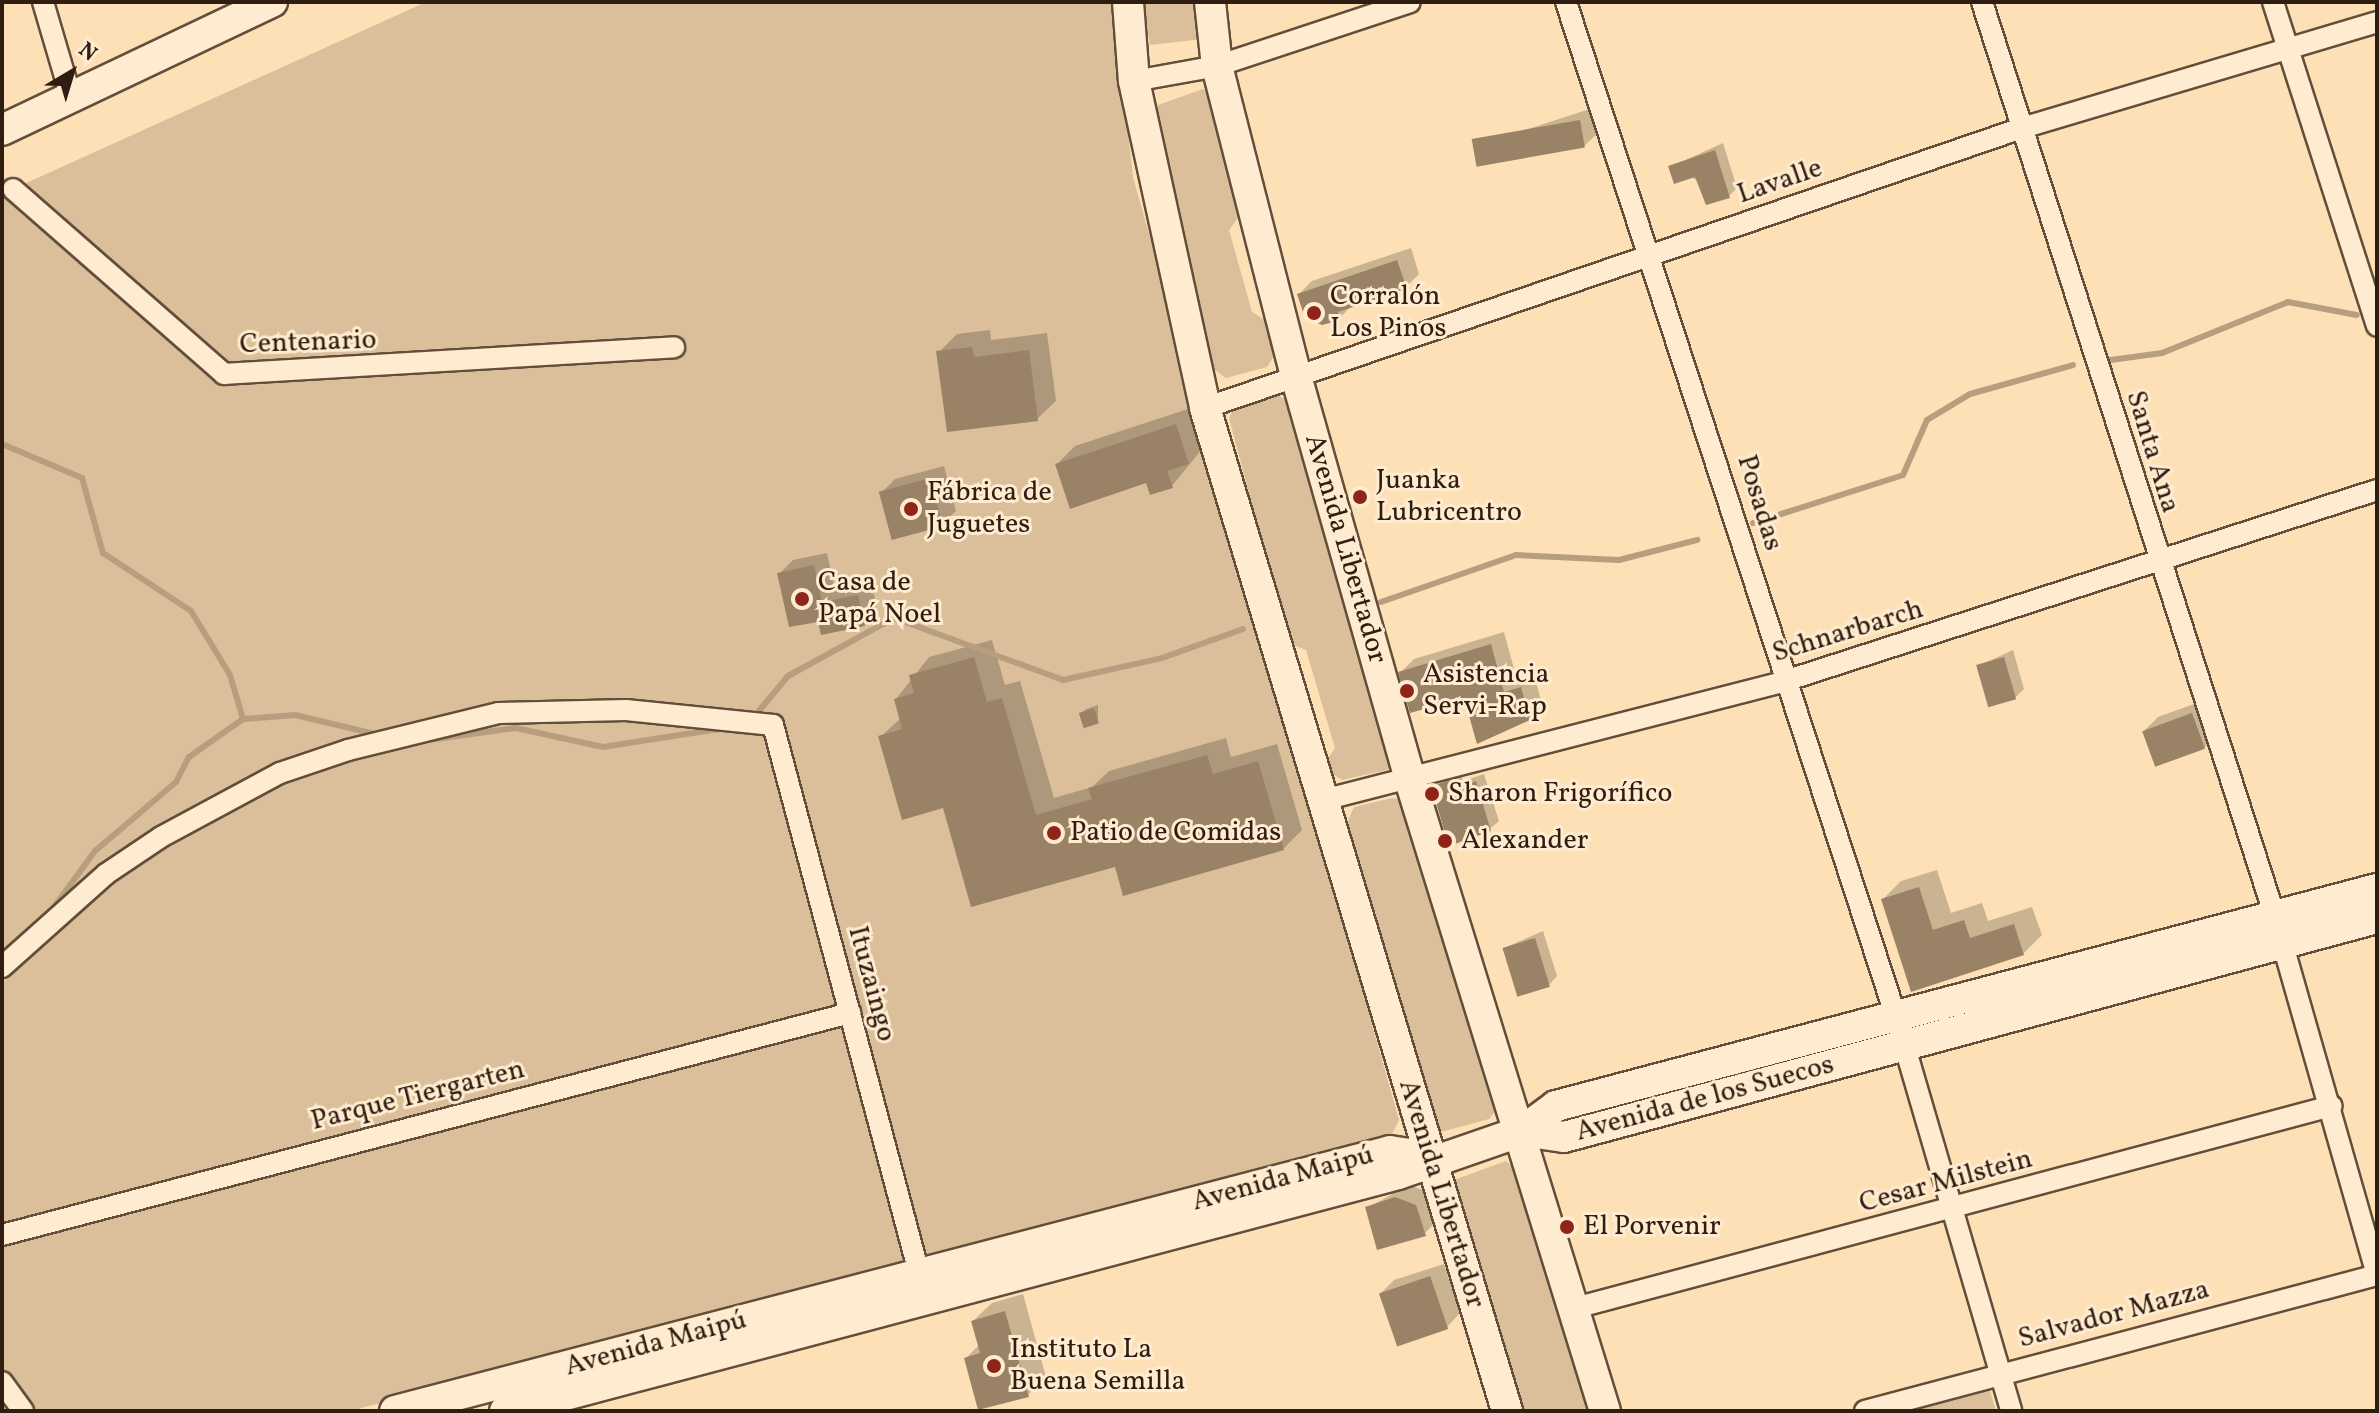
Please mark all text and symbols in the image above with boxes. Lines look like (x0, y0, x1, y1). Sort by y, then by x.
north arrow (32, 32, 112, 112)
text: N (71, 36, 103, 70)
street label: Lavalle (1733, 152, 1827, 212)
place label: Corralón Los Pinos (1330, 280, 1446, 346)
marker: Corralón Los Pinos (1305, 304, 1323, 322)
street label: Centenario (239, 324, 377, 362)
street label: Santa Ana (2118, 387, 2186, 517)
street label: Avenida Libertador (1296, 431, 1394, 667)
street label: Posadas (1729, 451, 1789, 555)
place label: Juanka Lubricentro (1376, 464, 1522, 530)
place label: Fábrica de Juguetes (927, 476, 1052, 542)
marker: Juanka Lubricentro (1351, 488, 1369, 506)
marker: Fábrica de Juguetes (902, 500, 920, 518)
place label: Casa de Papá Noel (818, 566, 941, 632)
marker: Casa de Papá Noel (793, 590, 811, 608)
street label: Schnarbarch (1769, 593, 1927, 671)
place label: Asistencia Servi-Rap (1423, 658, 1550, 724)
marker: Asistencia Servi-Rap (1398, 682, 1416, 700)
place label: Sharon Frigorífico (1448, 777, 1672, 811)
marker: Sharon Frigorífico (1423, 785, 1441, 803)
place label: Patio de Comidas (1070, 816, 1281, 850)
marker: Patio de Comidas (1045, 824, 1063, 842)
place label: Alexander (1461, 824, 1588, 858)
marker: Alexander (1436, 832, 1454, 850)
street label: Ituzaingo (840, 923, 902, 1045)
street label: Avenida de los Suecos (1572, 1048, 1838, 1150)
street label: Parque Tiergarten (307, 1053, 529, 1139)
street label: Avenida Libertador (1390, 1076, 1492, 1312)
street label: Avenida Maipú (1189, 1139, 1377, 1219)
street label: Cesar Milstein (1856, 1143, 2036, 1221)
place label: El Porvenir (1583, 1210, 1721, 1244)
marker: El Porvenir (1558, 1218, 1576, 1236)
street label: Salvador Mazza (2015, 1273, 2213, 1357)
street label: Avenida Maipú (562, 1304, 750, 1384)
place label: Instituto La Buena Semilla (1010, 1333, 1185, 1399)
marker: Instituto La Buena Semilla (985, 1357, 1003, 1375)

